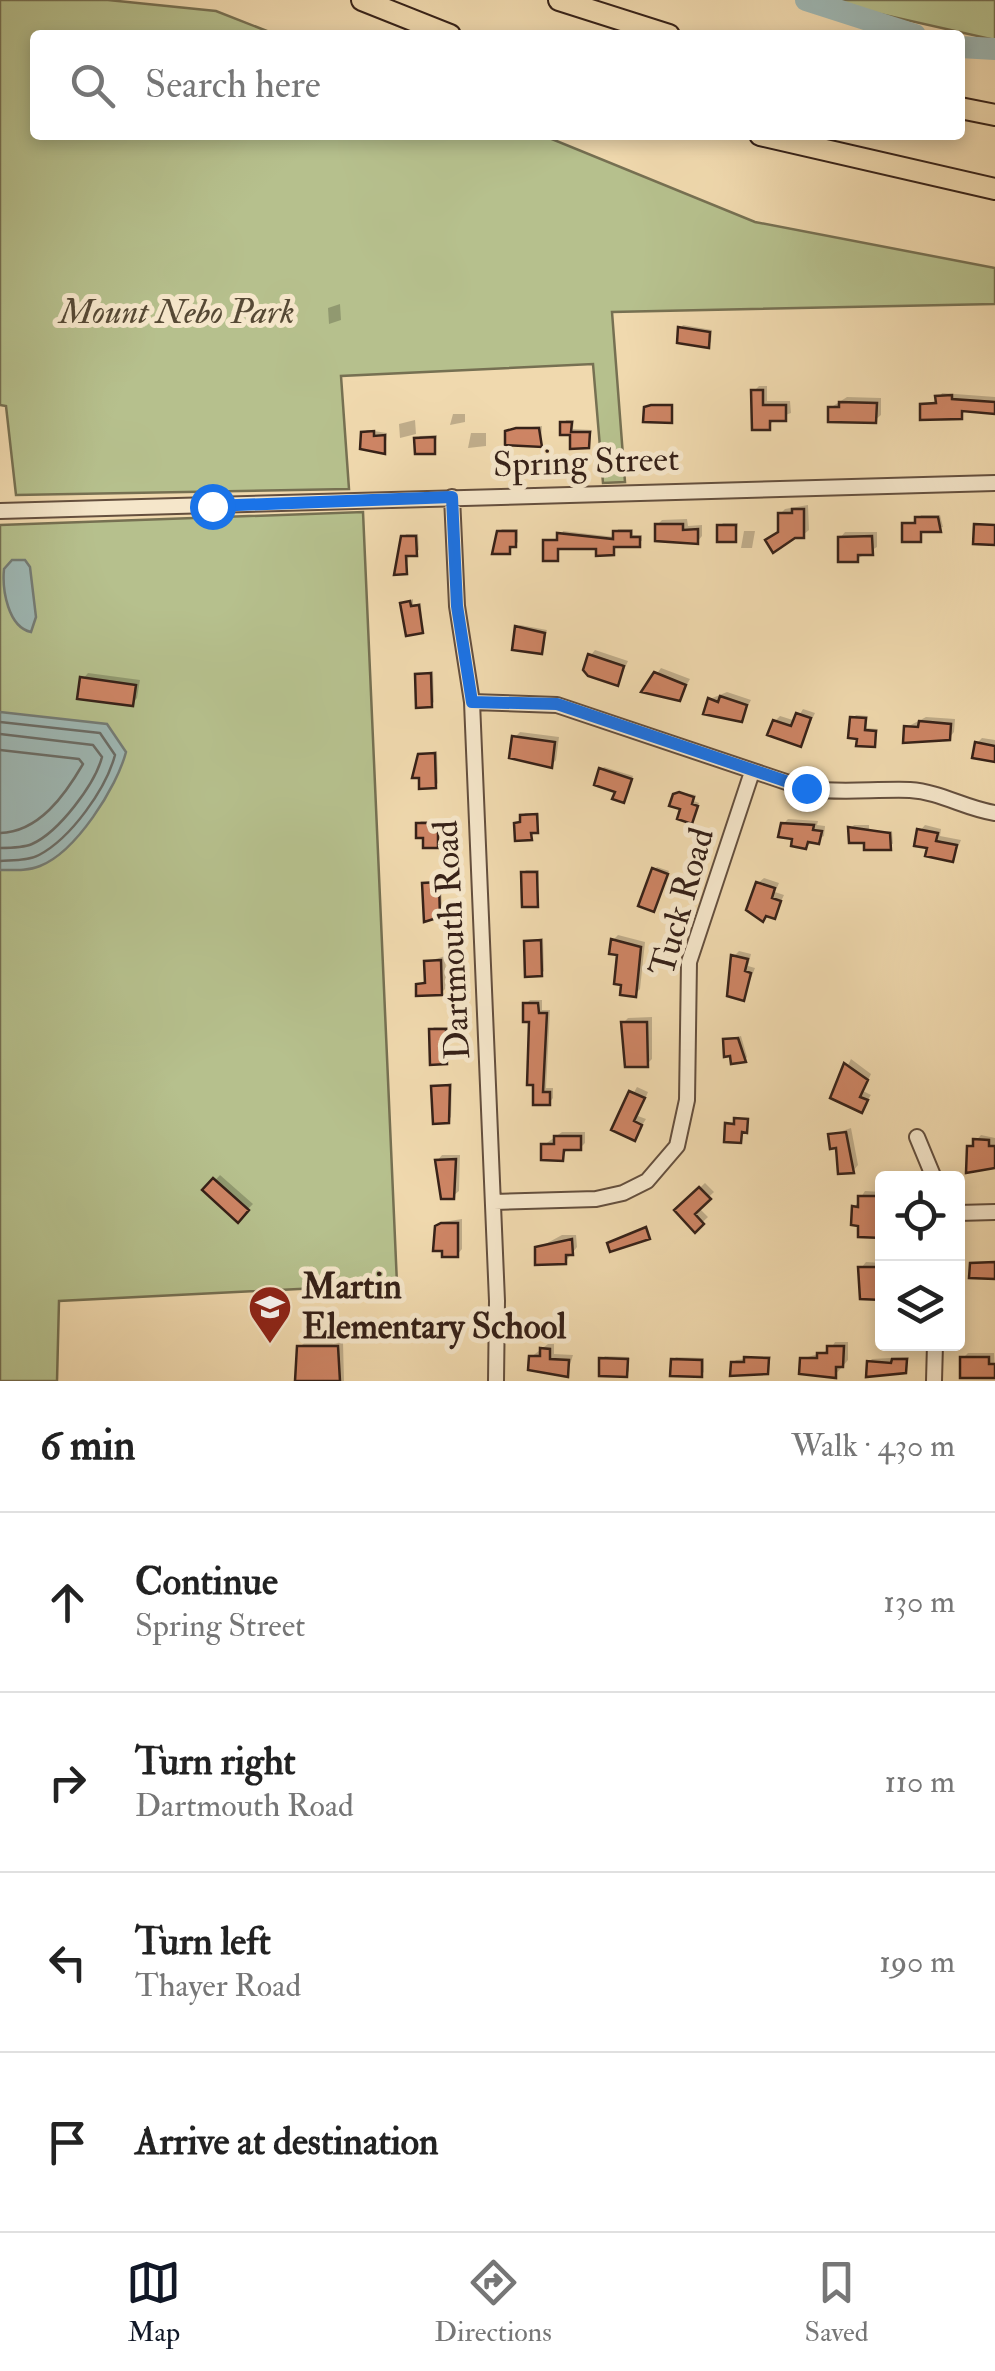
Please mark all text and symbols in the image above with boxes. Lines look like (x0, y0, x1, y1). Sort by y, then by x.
search box (30, 30, 965, 140)
icon: search (65, 58, 120, 113)
text: Search here (145, 61, 321, 109)
park label: Mount Nebo Park (57, 290, 295, 334)
street label: Spring Street (492, 437, 680, 487)
route start (190, 484, 236, 530)
route end (784, 766, 830, 812)
street label: Dartmouth Road (424, 819, 480, 1061)
street label: Tuck Road (640, 823, 724, 981)
map controls (875, 1171, 965, 1351)
button: locate (875, 1171, 965, 1261)
button: layers (875, 1261, 965, 1351)
place label: Martin Elementary School (301, 1265, 567, 1350)
school or university icon: Martin Elementary School (247, 1284, 293, 1345)
text: 6 min (40, 1420, 135, 1472)
text: Walk · 430 m (791, 1426, 955, 1466)
text: Continue (135, 1558, 278, 1606)
icon: ahead (40, 1575, 95, 1630)
text: 130 m (883, 1582, 955, 1622)
text: Spring Street (135, 1606, 305, 1646)
text: Turn right (135, 1738, 296, 1786)
icon: right (40, 1755, 95, 1810)
text: 110 m (884, 1762, 955, 1802)
text: Dartmouth Road (135, 1786, 354, 1826)
text: Turn left (135, 1918, 271, 1966)
icon: left (40, 1935, 95, 1990)
text: 190 m (879, 1942, 955, 1982)
text: Thayer Road (135, 1966, 301, 2006)
icon: arrive (40, 2115, 95, 2170)
text: Arrive at destination (135, 2118, 439, 2166)
tab: Map (126, 2255, 181, 2350)
tab: Directions (434, 2255, 552, 2350)
tab: Saved (805, 2255, 869, 2350)

